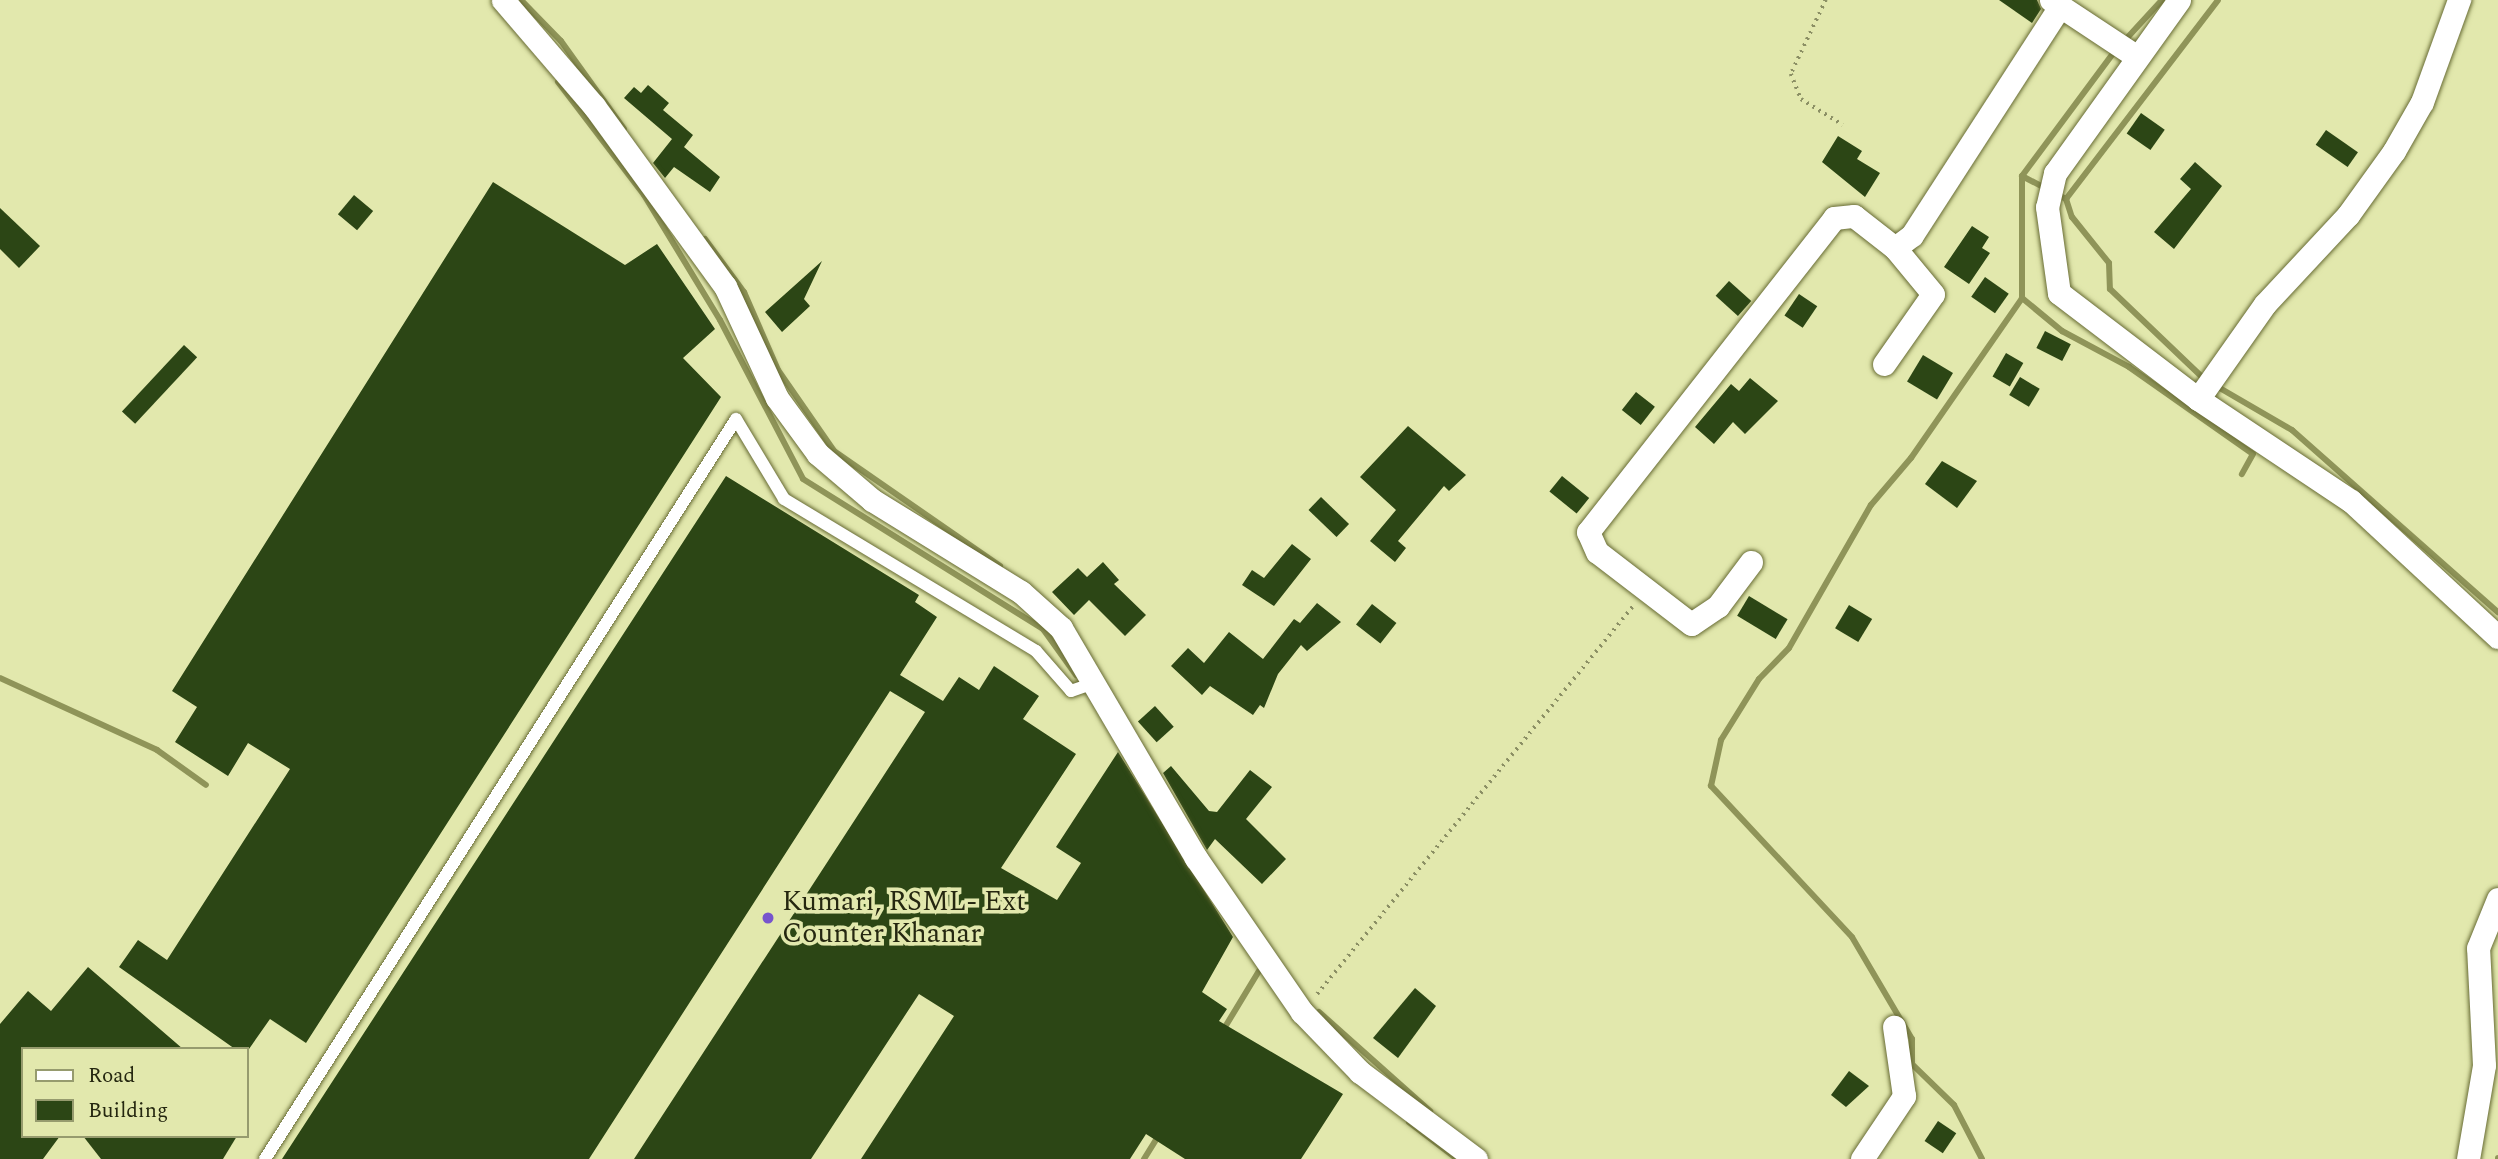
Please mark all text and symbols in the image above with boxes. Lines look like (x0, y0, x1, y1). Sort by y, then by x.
place label: Kumari, RSML- Ext Counter Khanar (782, 885, 1026, 951)
marker: Kumari, RSML- Ext Counter Khanar (760, 910, 776, 926)
legend (21, 1047, 248, 1138)
text: Road (88, 1060, 135, 1092)
text: Building (88, 1095, 168, 1127)

